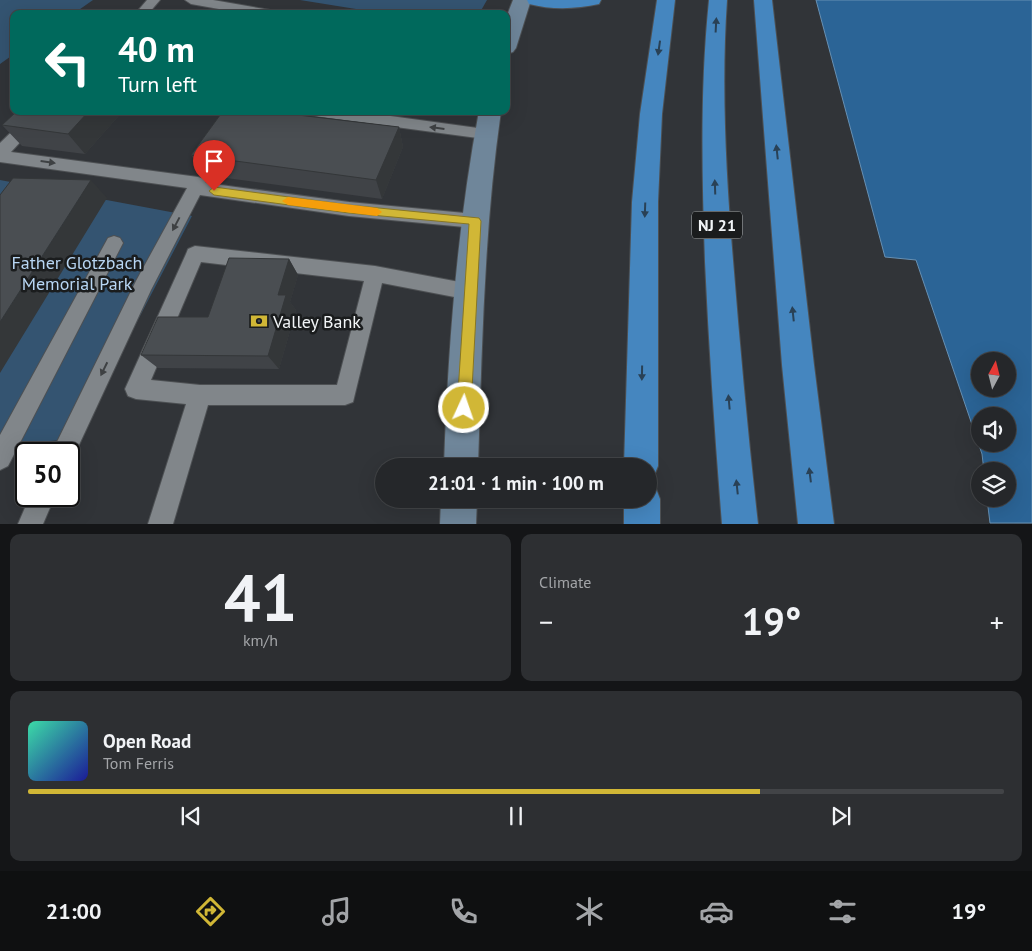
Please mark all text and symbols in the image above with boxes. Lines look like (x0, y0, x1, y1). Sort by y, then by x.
one-way arrow (712, 17, 720, 33)
text: 40 m (118, 26, 195, 72)
icon: left (35, 30, 100, 95)
one-way arrow (654, 41, 662, 57)
text: Turn left (118, 70, 197, 98)
one-way arrow (429, 124, 445, 132)
pin (193, 140, 235, 191)
one-way arrow (773, 143, 781, 159)
icon: arrive (200, 147, 228, 175)
one-way arrow (41, 159, 57, 167)
one-way arrow (711, 179, 719, 195)
one-way arrow (641, 202, 649, 218)
road number: NJ 21 (692, 212, 742, 238)
one-way arrow (172, 217, 180, 231)
park label: Father Glotzbach Memorial Park (12, 251, 142, 295)
one-way arrow (789, 305, 797, 321)
place label: Valley Bank (272, 310, 361, 333)
bank icon: Valley Bank (249, 311, 269, 331)
north arrow (971, 352, 1016, 398)
map controls (971, 352, 1016, 507)
one-way arrow (99, 362, 108, 377)
one-way arrow (638, 365, 646, 381)
position arrow (437, 381, 489, 433)
one-way arrow (725, 394, 733, 410)
button: sound (971, 407, 1016, 452)
speed limit sign: 50 (15, 442, 80, 507)
button: layers (971, 462, 1016, 507)
one-way arrow (806, 467, 814, 483)
text: 21:01 · 1 min · 100 m (428, 471, 604, 495)
one-way arrow (733, 479, 741, 495)
text: 41 (224, 555, 297, 639)
text: Climate (539, 572, 591, 592)
text: 19° (742, 596, 801, 645)
text: − (539, 603, 553, 640)
text: + (990, 603, 1004, 640)
text: km/h (243, 630, 278, 650)
text: Open Road (103, 729, 191, 753)
text: Tom Ferris (103, 753, 174, 773)
icon: previous (177, 802, 205, 830)
icon: pause (502, 802, 530, 830)
icon: next (827, 802, 855, 830)
icon: directions (193, 894, 228, 929)
icon: music (319, 894, 354, 929)
icon: phone (446, 894, 481, 929)
icon: climate (572, 894, 607, 929)
icon: car (699, 894, 734, 929)
icon: filters (825, 894, 860, 929)
text: 21:00 (46, 897, 102, 925)
text: 19° (952, 897, 986, 925)

